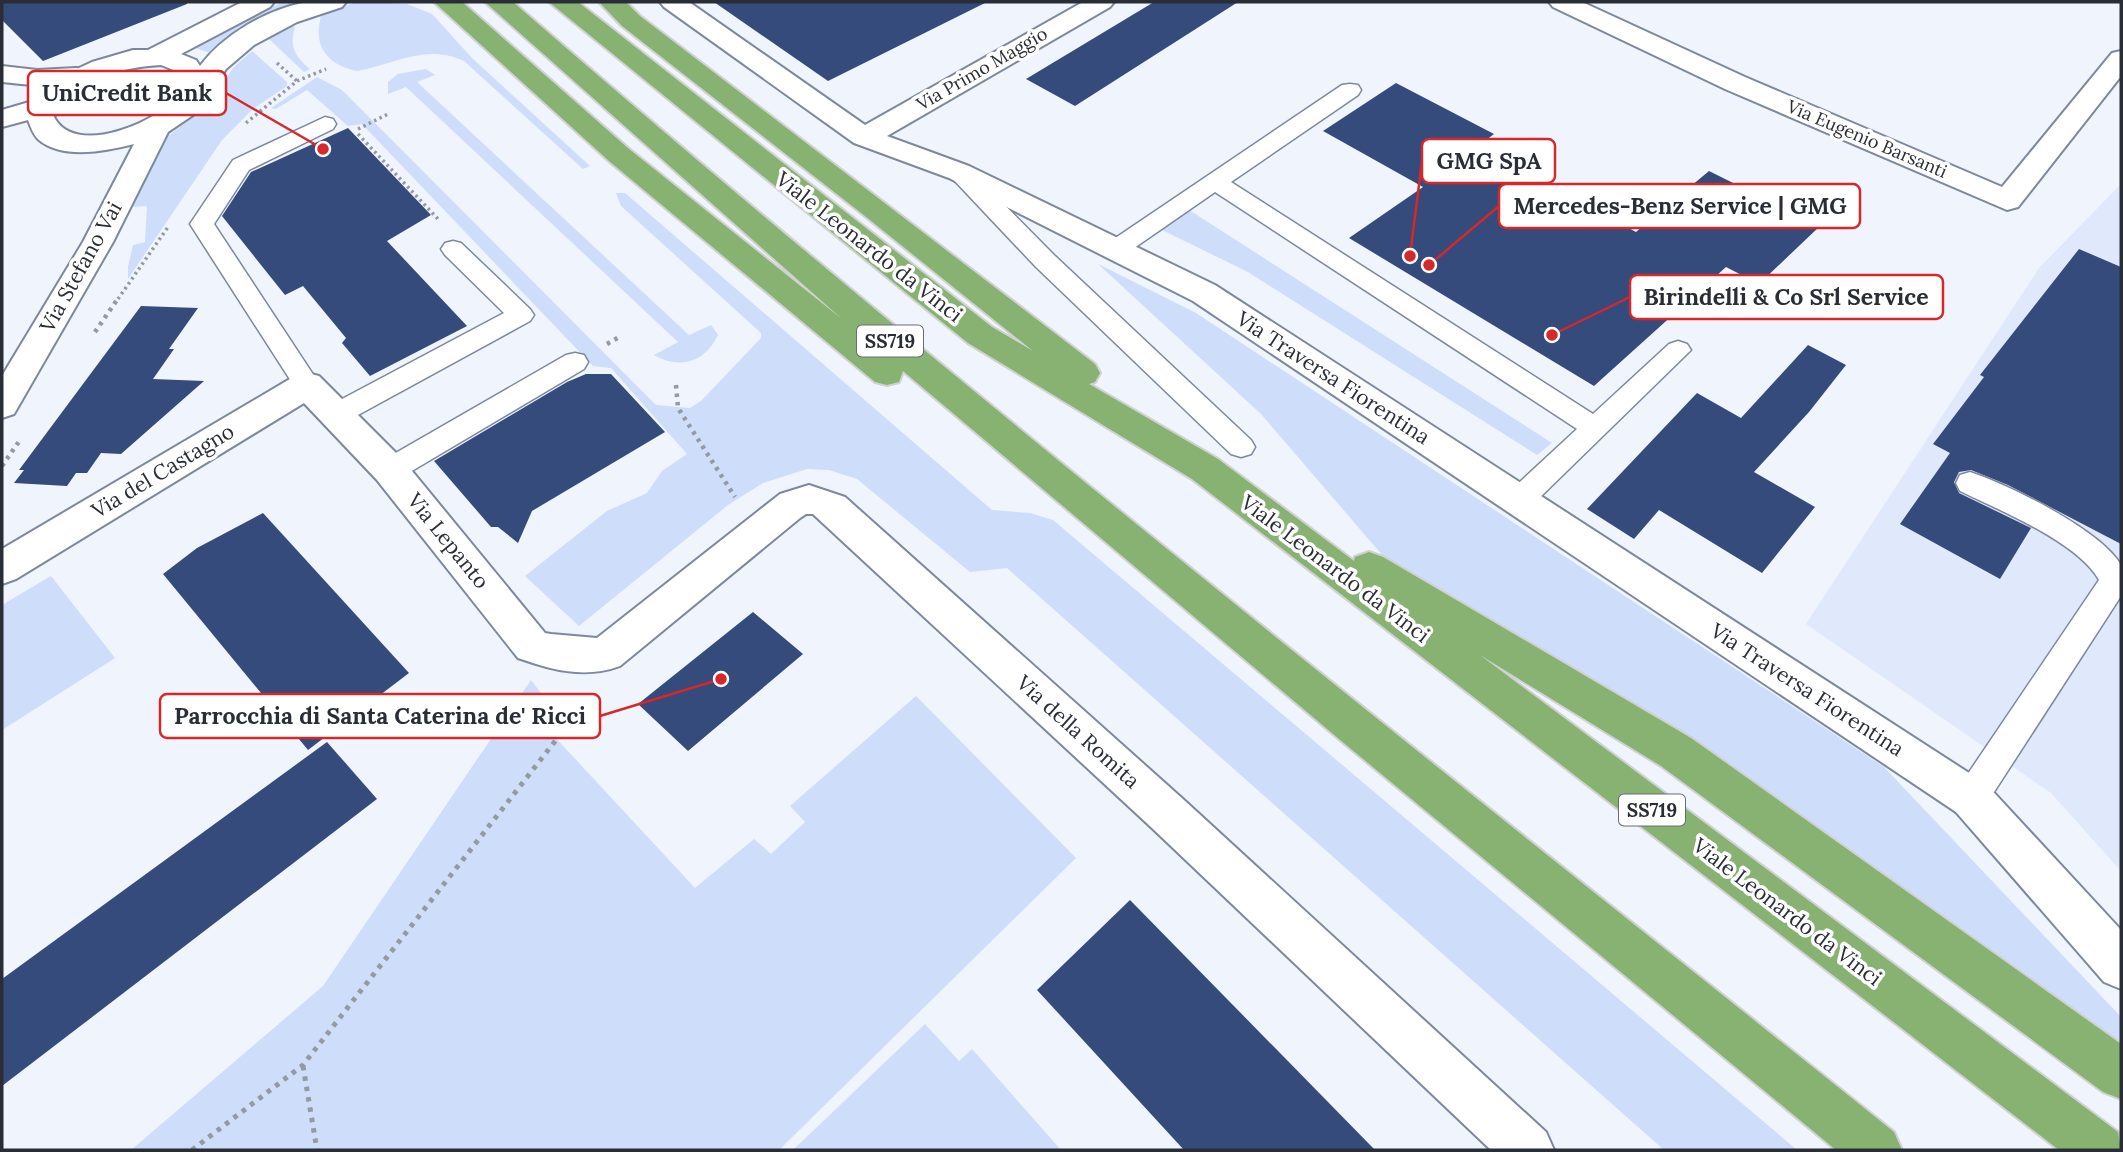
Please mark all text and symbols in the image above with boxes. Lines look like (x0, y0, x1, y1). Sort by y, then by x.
street label: Via Primo Maggio (911, 22, 1051, 116)
callout: UniCredit Bank (28, 71, 226, 115)
text: UniCredit Bank (42, 78, 212, 107)
street label: Via Eugenio Barsanti (1783, 94, 1951, 183)
callout: GMG SpA (1422, 139, 1555, 183)
text: GMG SpA (1436, 146, 1542, 175)
street label: Viale Leonardo da Vinci (770, 165, 968, 328)
callout: Mercedes-Benz Service | GMG (1499, 184, 1860, 228)
text: Mercedes-Benz Service | GMG (1513, 191, 1847, 220)
street label: Via Stefano Vai (33, 197, 128, 338)
callout: Birindelli & Co Srl Service (1630, 275, 1943, 319)
text: Birindelli & Co Srl Service (1643, 282, 1929, 311)
street label: Via Traversa Fiorentina (1231, 304, 1435, 450)
road number: SS719 (857, 326, 923, 356)
street label: Via del Castagno (86, 417, 239, 524)
street label: Via Lepanto (401, 487, 495, 594)
street label: Viale Leonardo da Vinci (1235, 488, 1435, 648)
street label: Via Traversa Fiorentina (1705, 616, 1909, 762)
street label: Via della Romita (1010, 669, 1146, 794)
callout: Parrocchia di Santa Caterina de' Ricci (160, 694, 600, 738)
text: Parrocchia di Santa Caterina de' Ricci (174, 701, 586, 730)
road number: SS719 (1619, 794, 1685, 825)
street label: Viale Leonardo da Vinci (1687, 831, 1887, 991)

